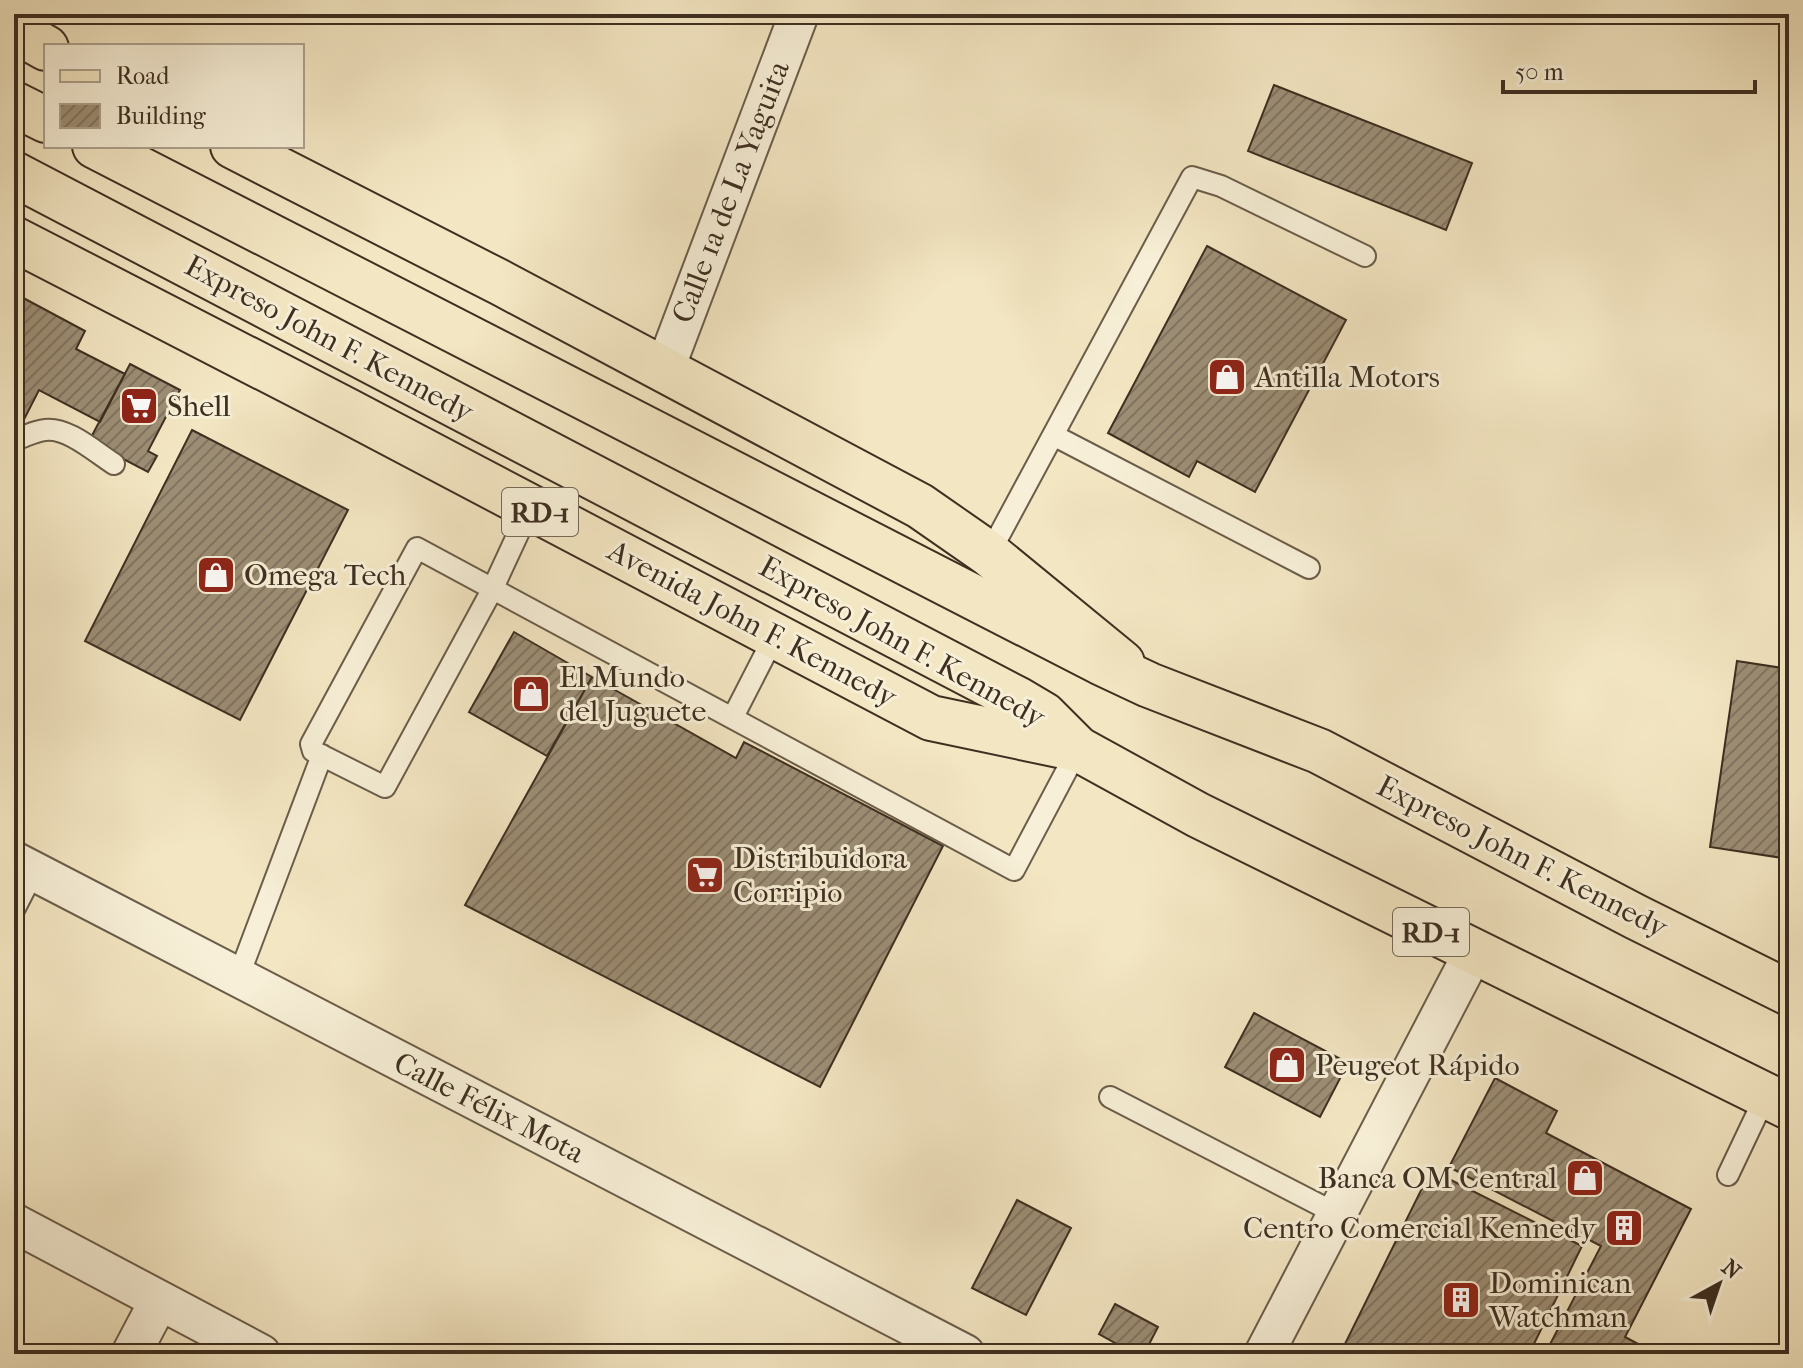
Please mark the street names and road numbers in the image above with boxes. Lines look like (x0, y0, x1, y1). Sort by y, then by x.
street label: Calle 1a de La Yaguita (665, 55, 797, 328)
street label: Expreso John F. Kennedy (179, 248, 480, 430)
road number: RD-1 (502, 488, 578, 536)
street label: Avenida John F. Kennedy (601, 533, 903, 715)
street label: Expreso John F. Kennedy (753, 549, 1052, 736)
street label: Expreso John F. Kennedy (1371, 769, 1674, 946)
road number: RD-1 (1393, 908, 1469, 956)
street label: Calle Félix Mota (388, 1045, 591, 1171)

